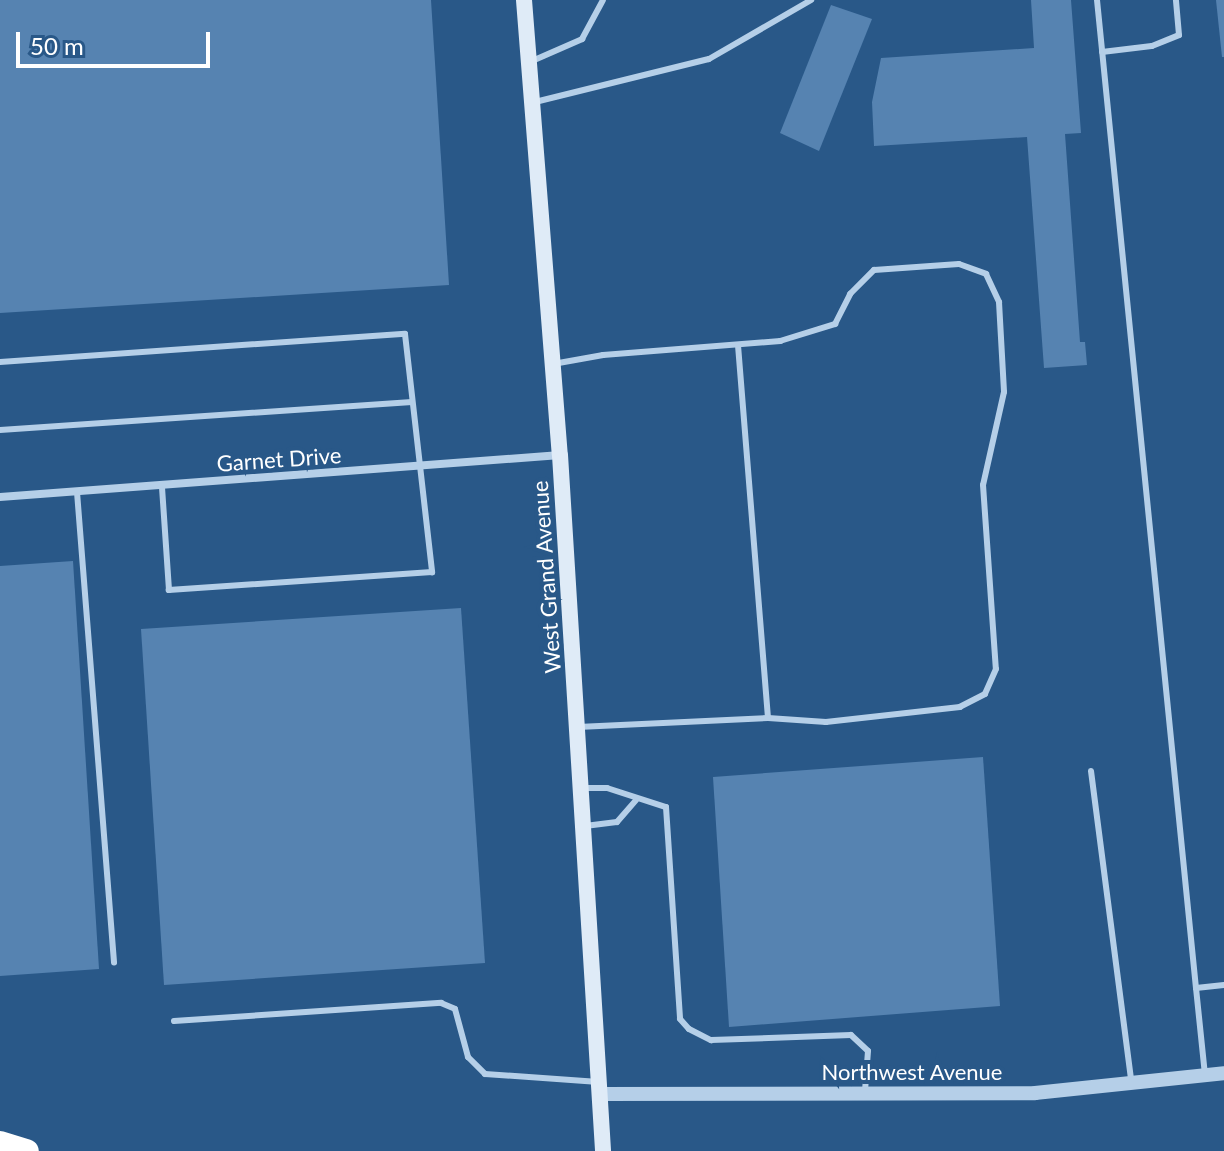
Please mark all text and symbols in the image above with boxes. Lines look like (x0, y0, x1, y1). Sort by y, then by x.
scale bar (20, 16, 214, 66)
text: 50 m (30, 31, 84, 60)
street label: Garnet Drive (216, 441, 342, 477)
street label: West Grand Avenue (526, 479, 566, 675)
street label: Northwest Avenue (821, 1059, 1003, 1085)

